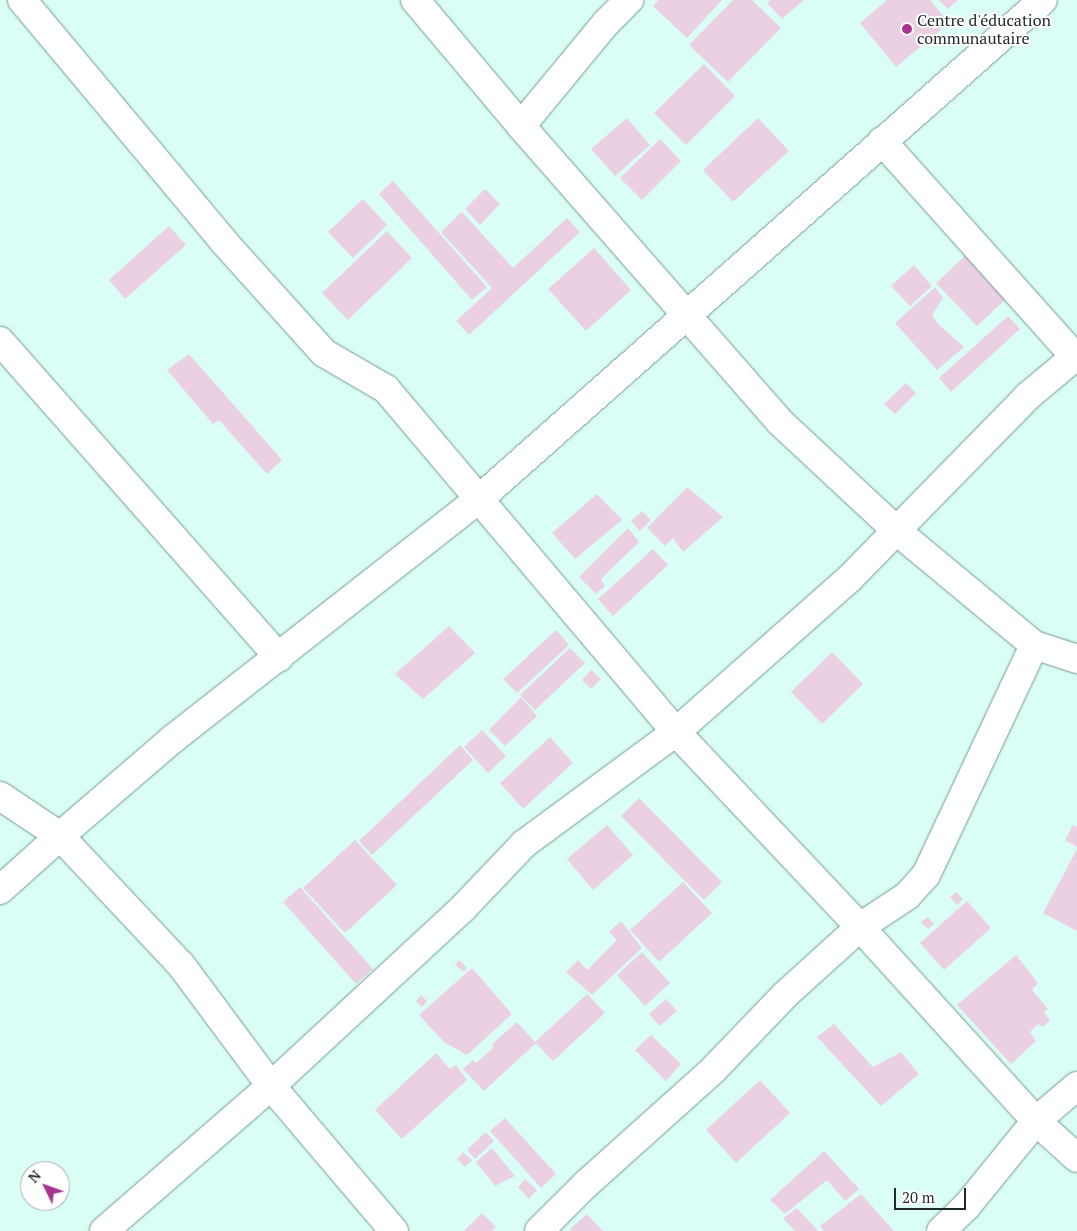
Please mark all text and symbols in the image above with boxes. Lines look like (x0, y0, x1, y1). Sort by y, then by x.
place label: Centre d'éducation communautaire (917, 10, 1051, 48)
marker: Centre d'éducation communautaire (901, 23, 913, 35)
north arrow (20, 1161, 70, 1211)
text: N (24, 1166, 45, 1187)
scale bar (897, 1178, 970, 1210)
text: 20 m (902, 1187, 935, 1207)

